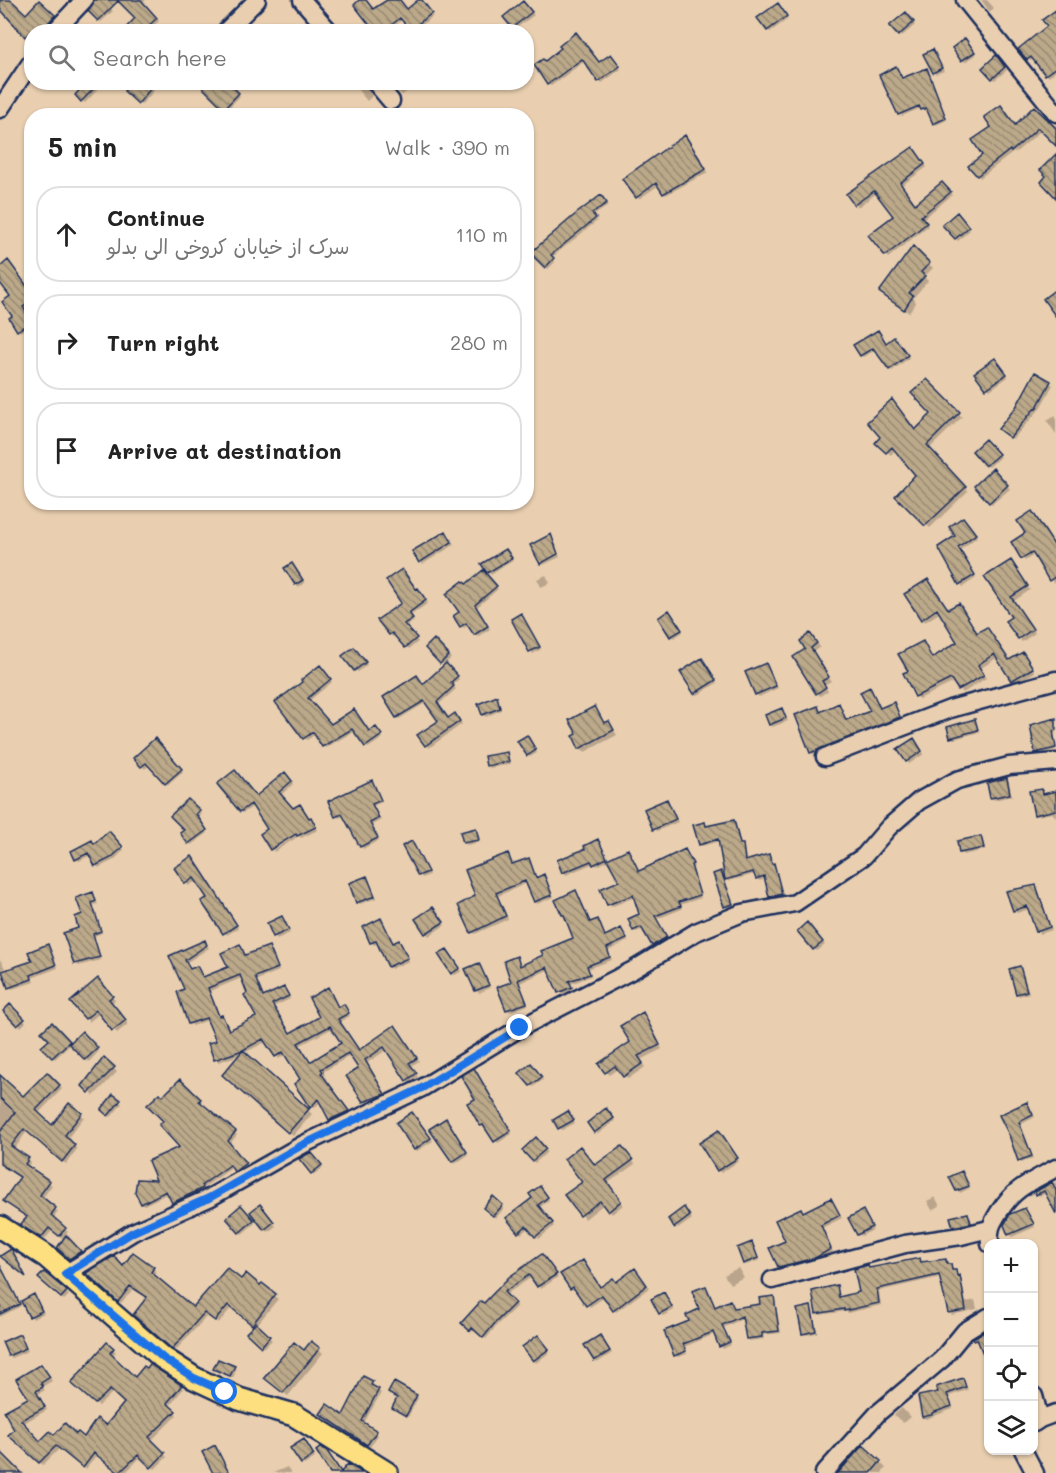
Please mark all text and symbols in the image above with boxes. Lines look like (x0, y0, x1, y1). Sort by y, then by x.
search box (24, 24, 534, 90)
icon: search (45, 41, 78, 74)
text: Search here (93, 43, 227, 72)
text: 5 min (48, 130, 117, 164)
text: Walk · 390 m (385, 134, 510, 160)
text: Continue (107, 203, 205, 232)
icon: ahead (50, 218, 83, 251)
text: 110 m (455, 221, 508, 247)
text: سرک از خیابان کروخی الی بدلو (107, 233, 350, 259)
icon: right (50, 326, 83, 359)
text: Turn right (107, 328, 219, 357)
text: 280 m (450, 329, 508, 355)
icon: arrive (50, 434, 83, 467)
text: Arrive at destination (107, 436, 342, 465)
route end (506, 1014, 532, 1040)
map controls (984, 1239, 1038, 1455)
button: + (984, 1239, 1038, 1293)
button: − (984, 1293, 1038, 1347)
button: locate (984, 1347, 1038, 1401)
route start (211, 1378, 237, 1404)
button: layers (984, 1401, 1038, 1455)

